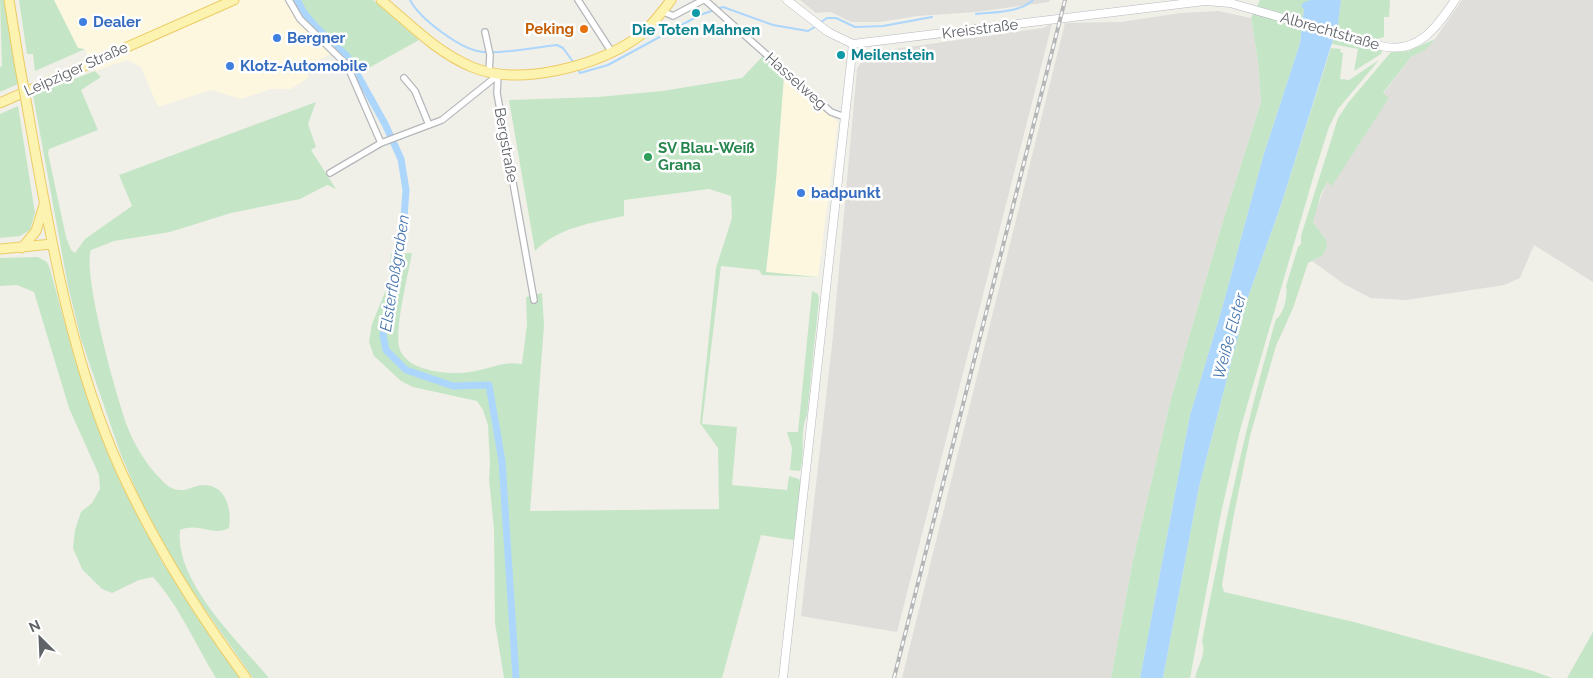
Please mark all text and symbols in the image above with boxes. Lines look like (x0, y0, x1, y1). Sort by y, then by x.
marker: Die Toten Mahnen (690, 7, 702, 19)
street label: Albrechtstraße (1279, 8, 1382, 54)
place label: Dealer (93, 13, 141, 31)
street label: Kreisstraße (941, 15, 1019, 43)
marker: Dealer (77, 16, 89, 28)
place label: Peking (525, 20, 574, 38)
place label: Die Toten Mahnen (632, 21, 760, 39)
marker: Peking (578, 23, 590, 35)
place label: Bergner (287, 29, 345, 47)
marker: Bergner (271, 32, 283, 44)
street label: Leipziger Straße (21, 38, 131, 100)
place label: Meilenstein (851, 46, 934, 64)
street label: Hasselweg (762, 49, 830, 113)
marker: Meilenstein (835, 49, 847, 61)
place label: Klotz-Automobile (240, 57, 367, 75)
marker: Klotz-Automobile (224, 60, 236, 72)
street label: Bergstraße (491, 106, 521, 184)
place label: SV Blau-Weiß Grana (658, 139, 755, 174)
marker: SV Blau-Weiß Grana (642, 151, 654, 163)
place label: badpunkt (811, 184, 881, 202)
marker: badpunkt (795, 187, 807, 199)
water label: Elsterfloßgraben (376, 213, 413, 333)
water label: Weiße Elster (1209, 291, 1250, 381)
north arrow (15, 613, 65, 663)
text: N (27, 617, 43, 636)

